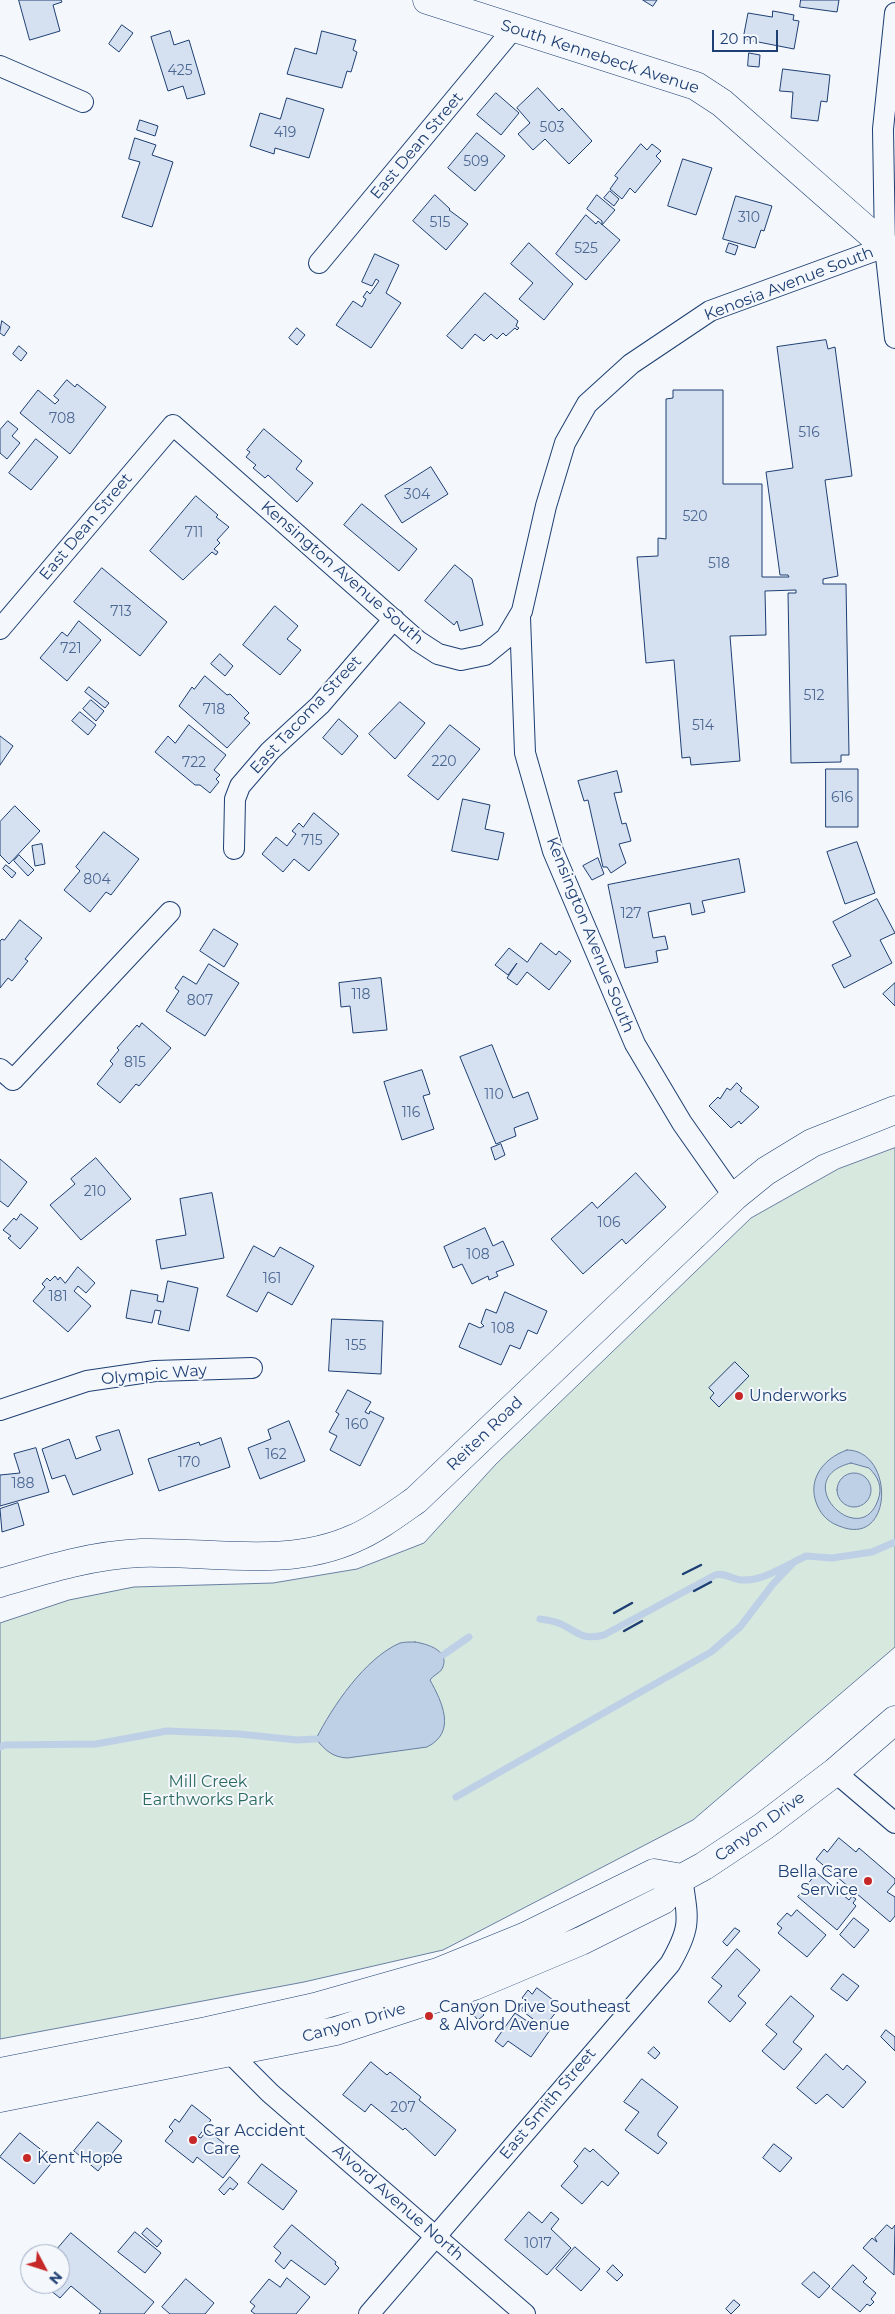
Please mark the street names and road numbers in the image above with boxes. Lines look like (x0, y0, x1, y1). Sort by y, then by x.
street label: South Kennebeck Avenue (498, 16, 702, 98)
street label: East Dean Street (367, 89, 467, 203)
street label: Kenosia Avenue South (702, 243, 876, 325)
street label: East Dean Street (36, 470, 136, 584)
street label: Kensington Avenue South (257, 497, 427, 649)
street label: East Tacoma Street (246, 652, 366, 778)
street label: Kensington Avenue South (542, 834, 638, 1036)
street label: Olympic Way (100, 1361, 208, 1389)
street label: Reiten Road (443, 1393, 527, 1475)
street label: Canyon Drive (711, 1788, 809, 1866)
street label: Canyon Drive (300, 1999, 408, 2047)
street label: East Smith Street (496, 2044, 600, 2164)
street label: Alvord Avenue North (329, 2141, 467, 2265)

